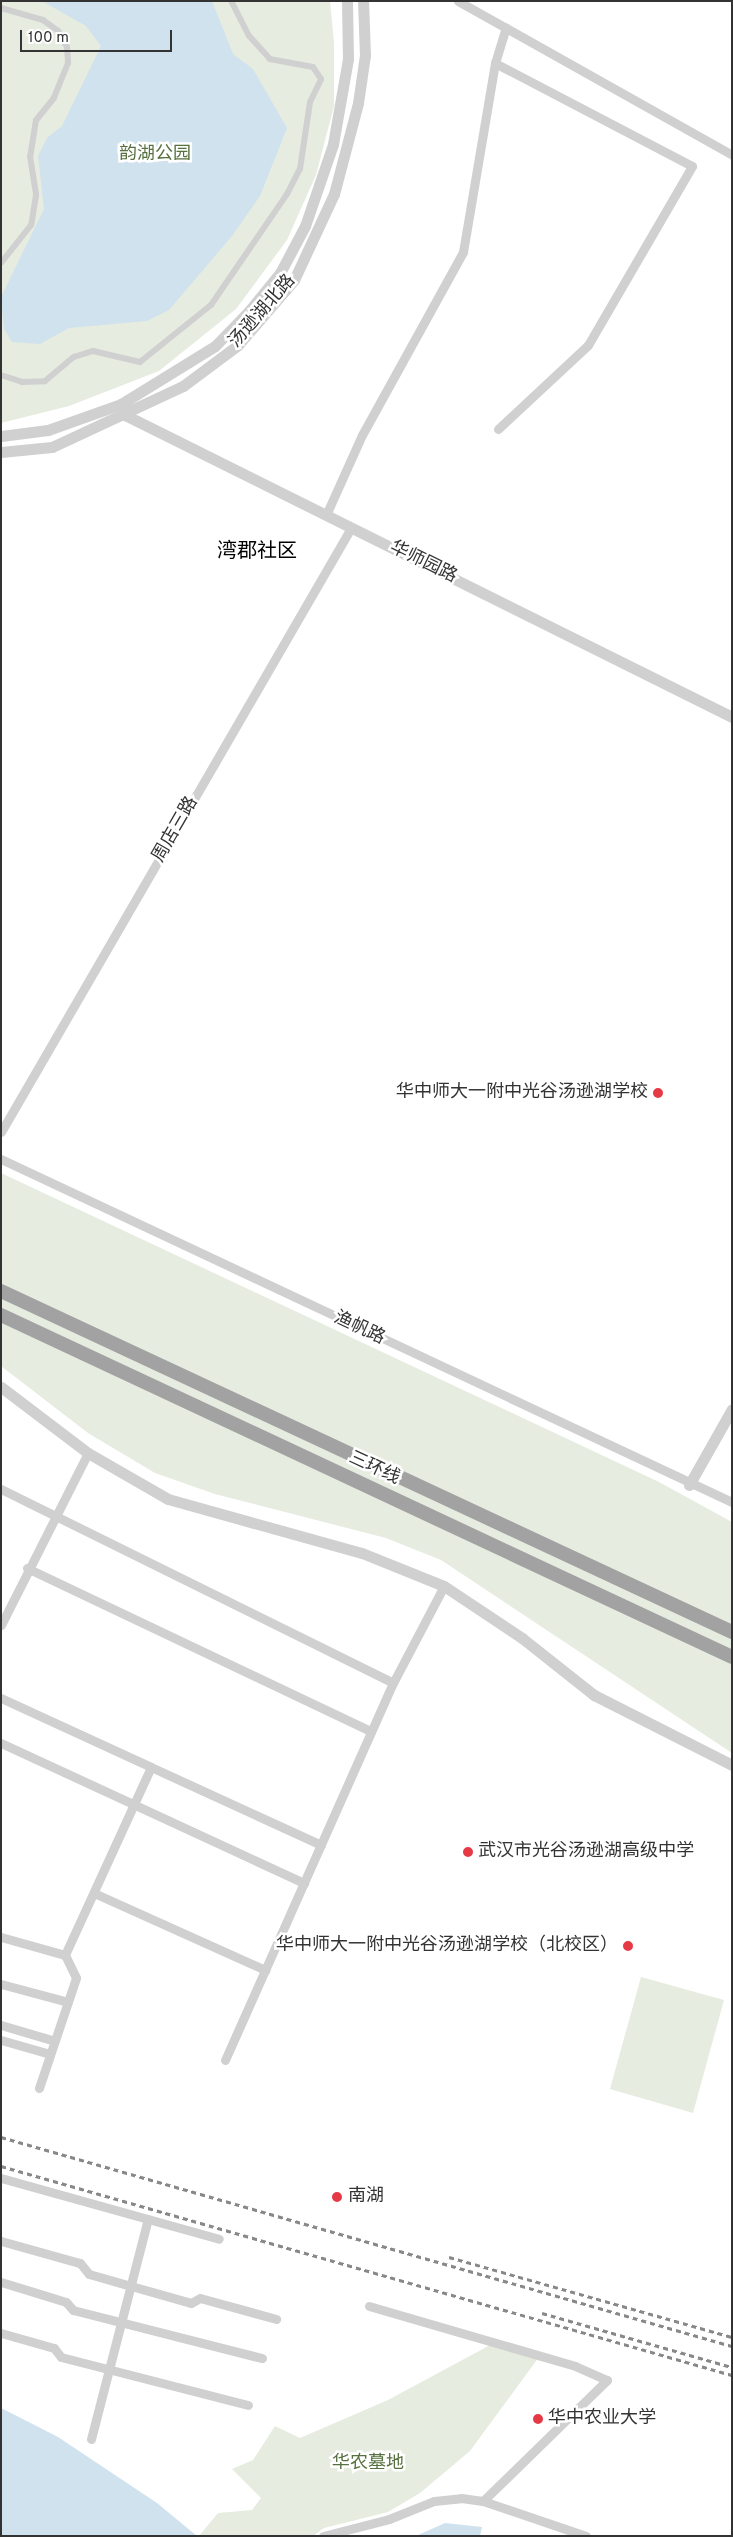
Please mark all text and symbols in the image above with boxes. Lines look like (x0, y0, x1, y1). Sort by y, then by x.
scale bar (22, 20, 175, 52)
text: 100 m (28, 29, 69, 48)
park label: 韵湖公园 (119, 144, 191, 166)
street label: 汤逊湖北路 (225, 271, 301, 353)
street label: 华师园路 (386, 538, 460, 588)
district label: 湾郡社区 (217, 540, 297, 564)
street label: 周店三路 (149, 793, 203, 867)
place label: 华中师大一附中光谷汤逊湖学校 (396, 1082, 648, 1104)
marker: 华中师大一附中光谷汤逊湖学校 (652, 1087, 664, 1099)
street label: 渔帆路 (330, 1308, 388, 1350)
street label: 三环线 (345, 1448, 403, 1490)
place label: 武汉市光谷汤逊湖高级中学 (478, 1841, 694, 1863)
marker: 武汉市光谷汤逊湖高级中学 (462, 1846, 474, 1858)
place label: 华中师大一附中光谷汤逊湖学校（北校区） (276, 1935, 618, 1957)
marker: 华中师大一附中光谷汤逊湖学校（北校区） (622, 1940, 634, 1952)
place label: 南湖 (348, 2186, 384, 2208)
marker: 南湖 (330, 2190, 344, 2204)
place label: 华中农业大学 (548, 2408, 656, 2430)
marker: 华中农业大学 (532, 2413, 544, 2425)
park label: 华农墓地 (332, 2453, 404, 2475)

